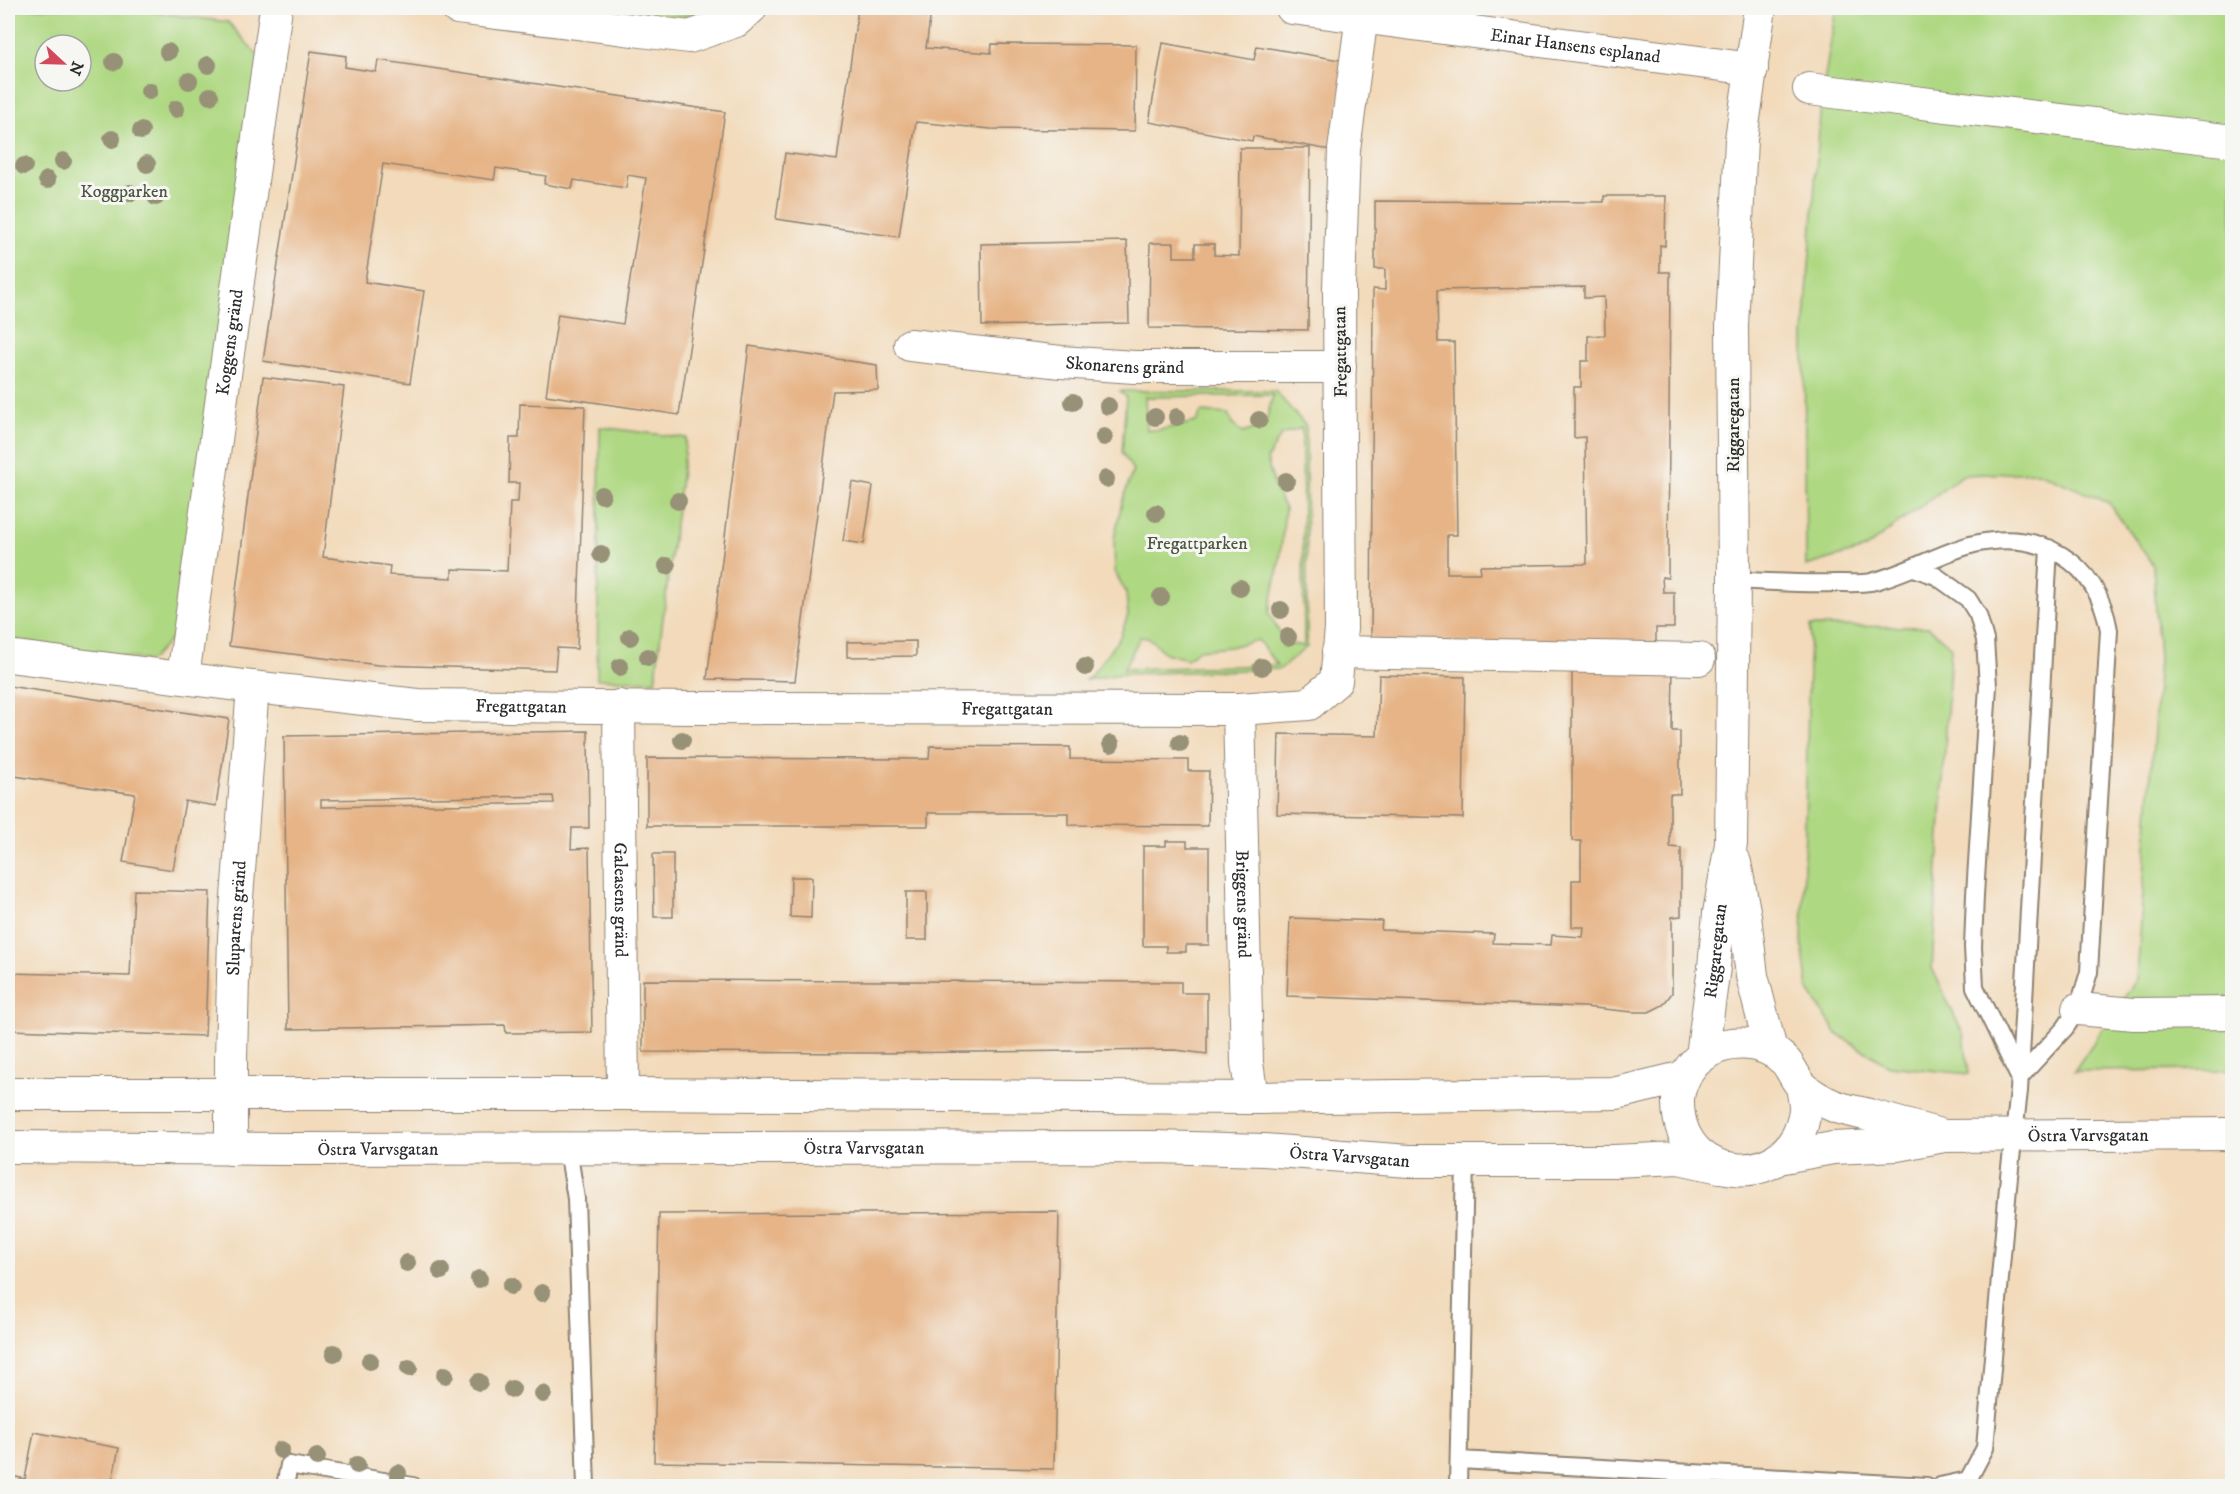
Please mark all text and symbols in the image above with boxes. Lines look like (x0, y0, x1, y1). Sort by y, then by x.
street label: Einar Hansens esplanad (1489, 24, 1662, 69)
north arrow (33, 33, 93, 93)
text: N (64, 58, 88, 78)
park label: Koggparken (80, 181, 168, 203)
street label: Koggens gränd (212, 288, 249, 397)
street label: Fregattgatan (1329, 305, 1353, 398)
street label: Skonarens gränd (1065, 352, 1184, 379)
street label: Riggaregatan (1723, 377, 1745, 473)
park label: Fregattparken (1146, 533, 1248, 555)
street label: Fregattgatan (475, 696, 568, 719)
street label: Fregattgatan (961, 698, 1053, 721)
street label: Galeasens gränd (608, 842, 632, 958)
street label: Briggens gränd (1230, 850, 1255, 958)
street label: Sluparens gränd (223, 860, 252, 976)
street label: Riggaregatan (1700, 901, 1733, 1000)
street label: Östra Varvsgatan (2028, 1125, 2149, 1147)
street label: Östra Varvsgatan (804, 1138, 925, 1160)
street label: Östra Varvsgatan (318, 1139, 439, 1161)
street label: Östra Varvsgatan (1289, 1142, 1411, 1173)

